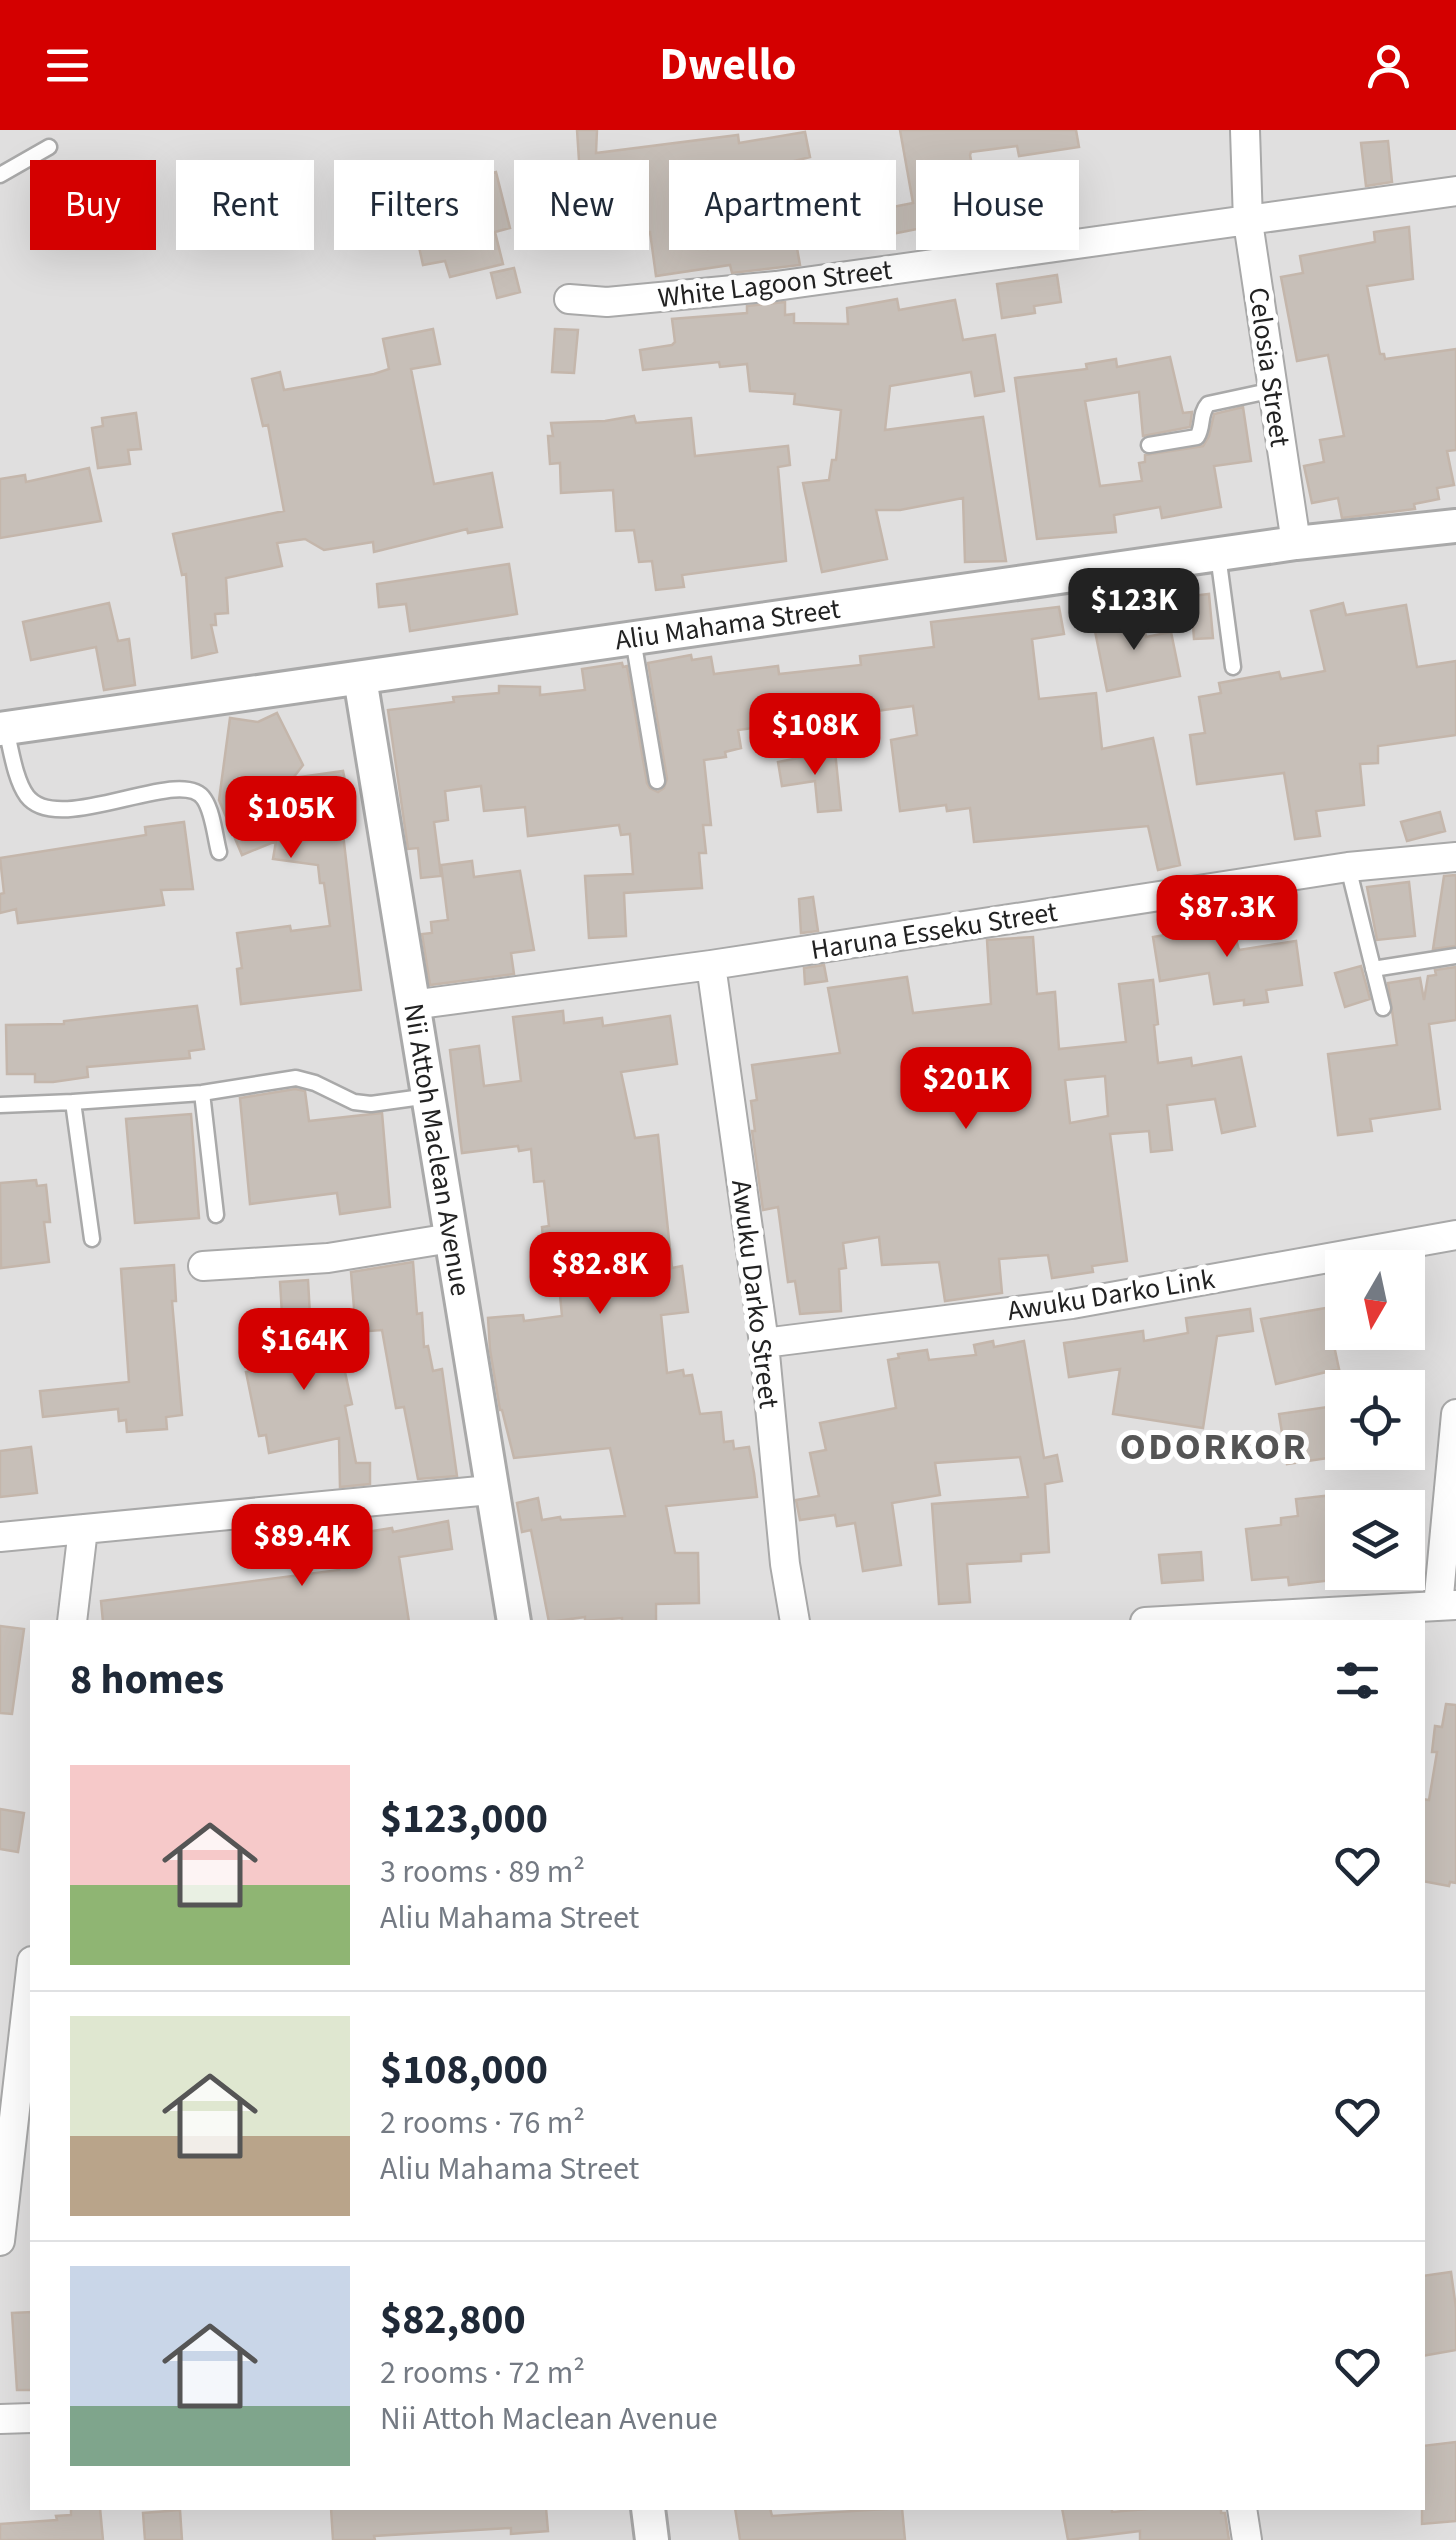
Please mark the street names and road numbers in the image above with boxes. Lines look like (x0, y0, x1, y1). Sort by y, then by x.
street label: White Lagoon Street (656, 250, 895, 318)
street label: Celosia Street (1238, 285, 1300, 450)
street label: Aliu Mahama Street (612, 589, 843, 661)
street label: Haruna Esseku Street (808, 892, 1061, 970)
street label: Nii Attoh Maclean Avenue (393, 1001, 481, 1299)
street label: Awuku Darko Street (721, 1177, 789, 1411)
street label: Awuku Darko Link (1004, 1259, 1218, 1331)

